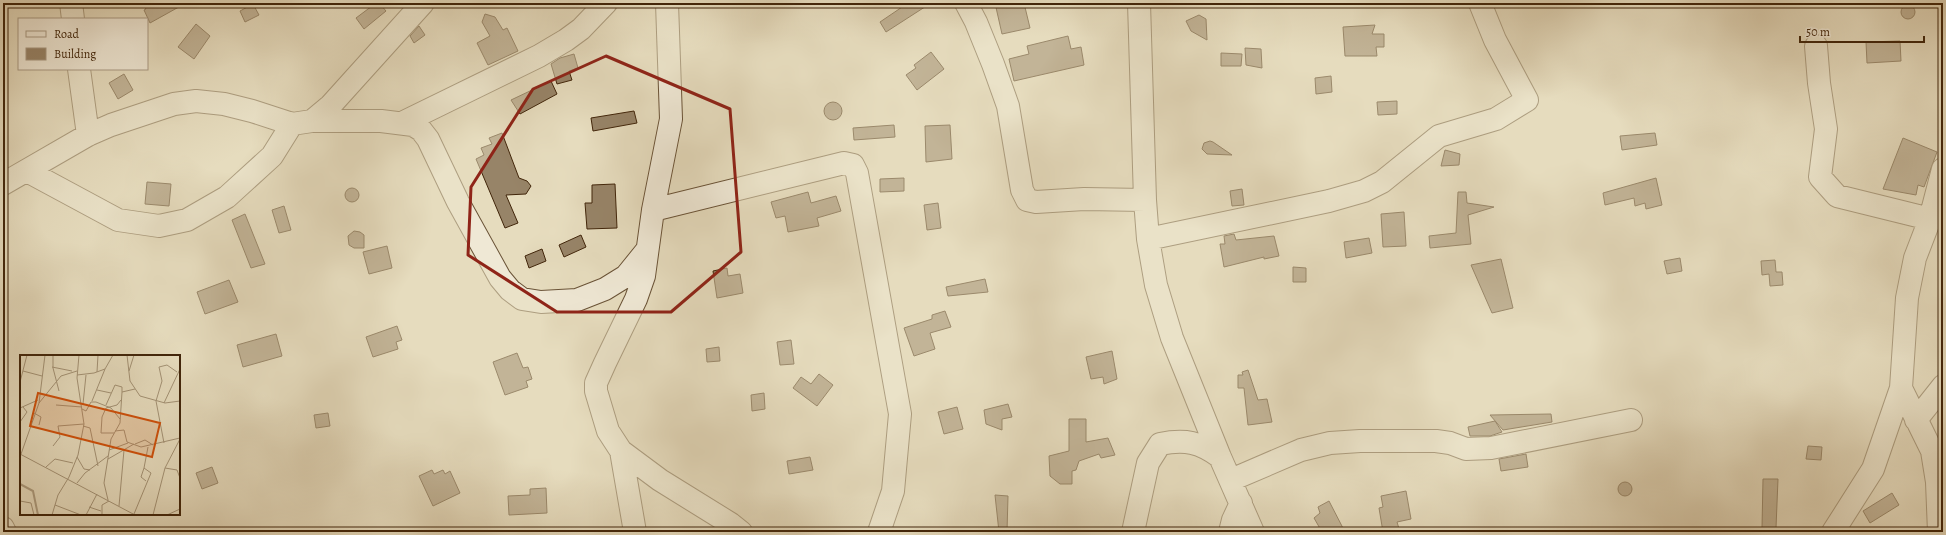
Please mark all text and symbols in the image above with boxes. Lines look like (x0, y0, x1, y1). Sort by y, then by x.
legend (18, 18, 148, 70)
scale bar (1800, 18, 1924, 44)
text: 50 m (1806, 24, 1830, 40)
text: Road (54, 26, 80, 42)
text: Building (54, 46, 96, 62)
inset map (20, 355, 180, 515)

